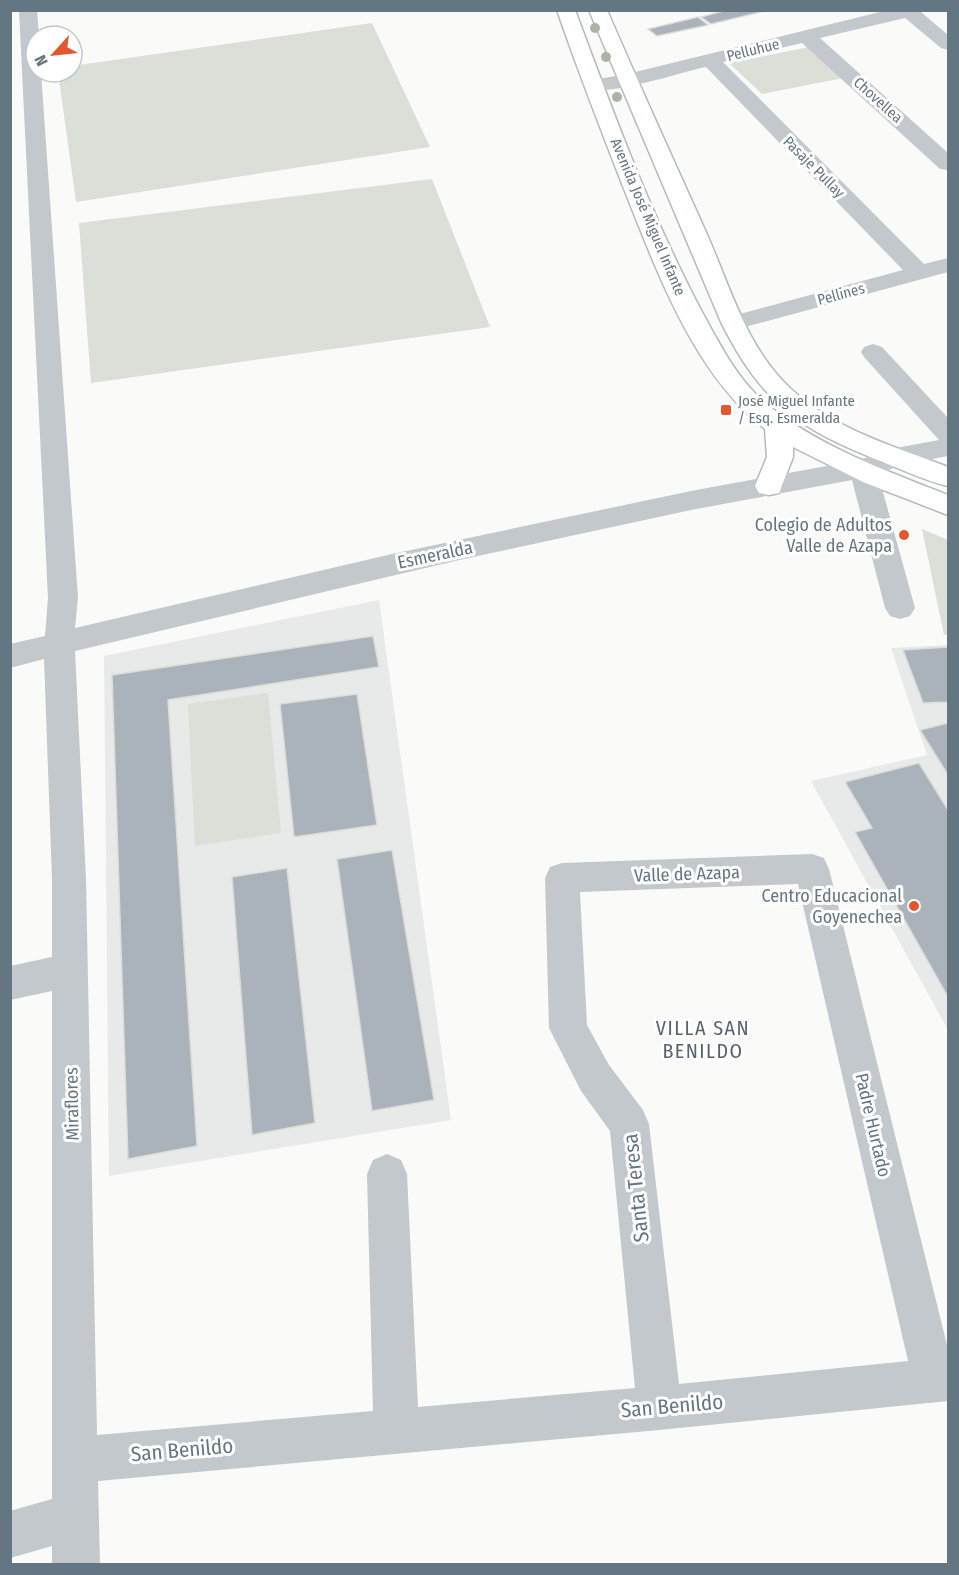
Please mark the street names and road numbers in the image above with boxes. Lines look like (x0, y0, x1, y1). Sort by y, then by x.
street label: Pelluhue (725, 35, 781, 65)
street label: Chovellea (850, 73, 906, 127)
street label: Pasaje Pullay (780, 133, 849, 202)
street label: Avenida José Miguel Infante (607, 136, 689, 298)
street label: Pellines (815, 279, 867, 309)
street label: Esmeralda (395, 536, 475, 574)
street label: Valle de Azapa (634, 861, 740, 887)
street label: Miraflores (60, 1067, 84, 1141)
street label: Padre Hurtado (850, 1071, 896, 1179)
street label: Santa Teresa (617, 1132, 655, 1244)
street label: San Benildo (620, 1389, 724, 1423)
street label: San Benildo (130, 1433, 234, 1467)

